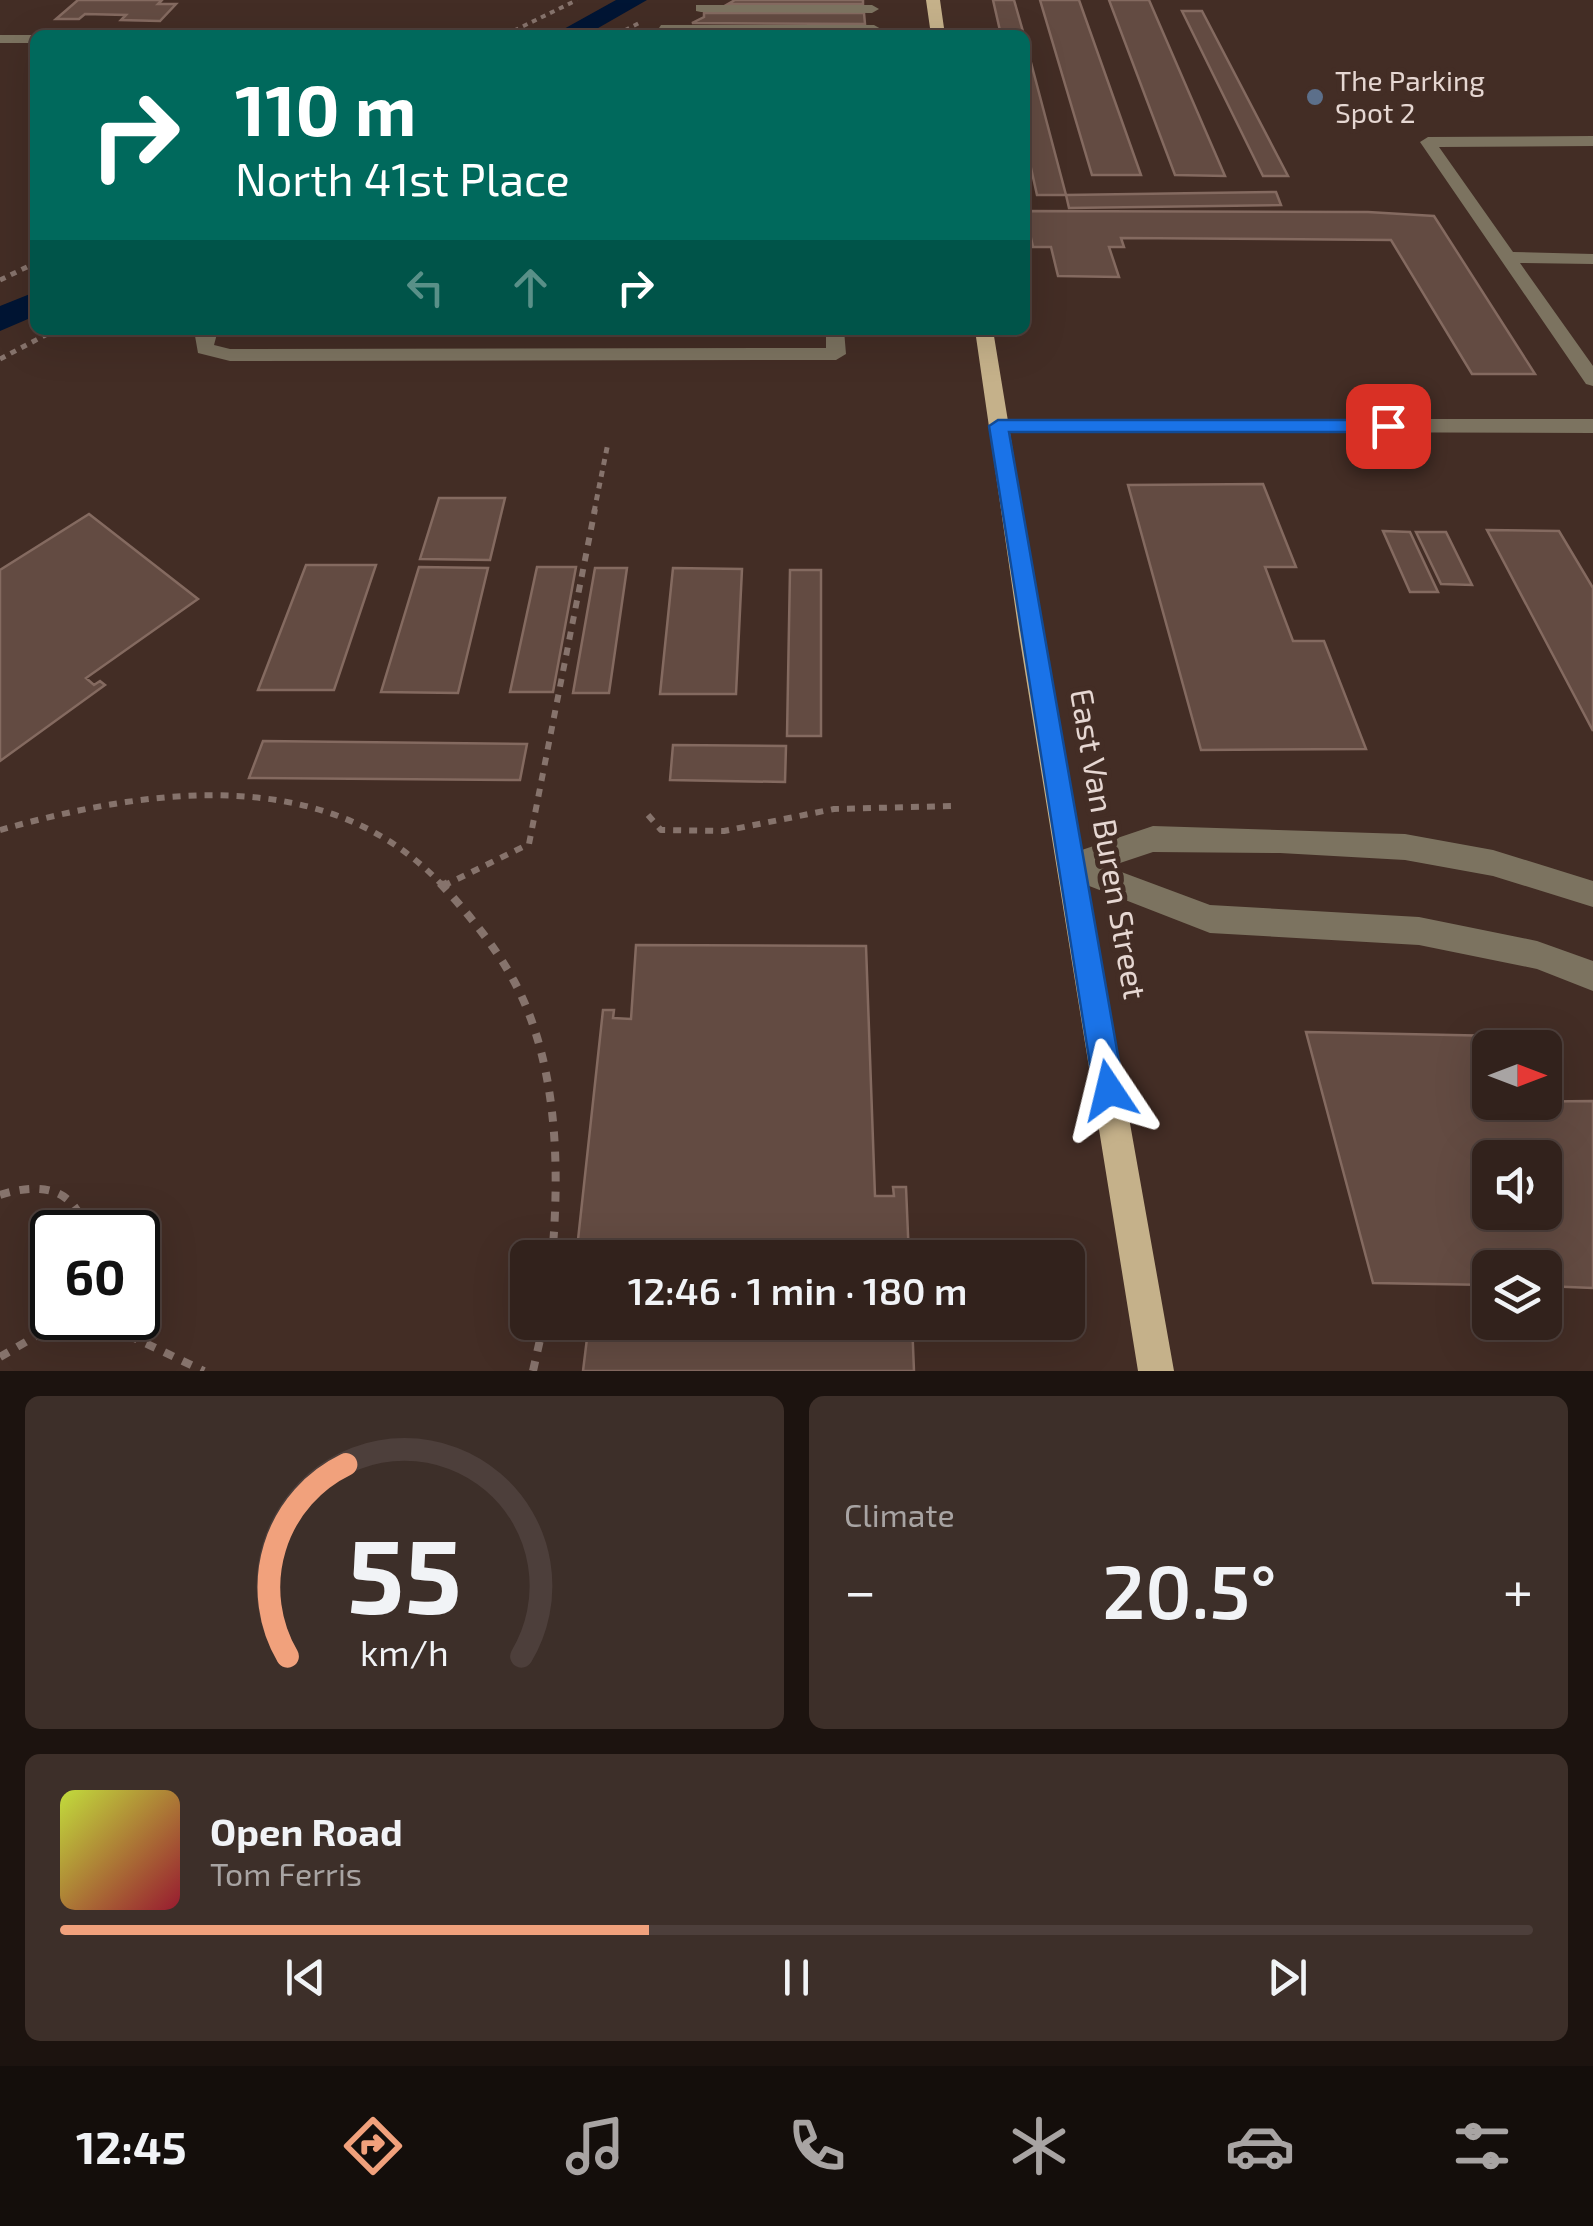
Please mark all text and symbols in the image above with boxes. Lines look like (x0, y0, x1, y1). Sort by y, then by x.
place label: The Parking Spot 2 (1335, 63, 1485, 129)
text: 110 m (235, 66, 416, 150)
icon: right (70, 70, 200, 200)
marker: The Parking Spot 2 (1304, 86, 1326, 108)
text: North 41st Place (235, 151, 570, 205)
icon: left (398, 260, 453, 315)
icon: ahead (503, 260, 558, 315)
icon: right (608, 260, 663, 315)
pin (1346, 384, 1431, 469)
icon: arrive (1361, 399, 1416, 454)
street label: East Van Buren Street (1064, 685, 1156, 1002)
north arrow (1472, 1030, 1562, 1120)
map controls (1472, 1030, 1562, 1340)
position arrow (1057, 1038, 1161, 1142)
button: sound (1472, 1140, 1562, 1230)
speed limit sign: 60 (30, 1210, 160, 1340)
button: layers (1472, 1250, 1562, 1340)
text: 12:46 · 1 min · 180 m (628, 1267, 967, 1313)
text: Climate (844, 1495, 955, 1533)
text: 55 (347, 1510, 462, 1635)
text: 20.5° (1102, 1544, 1277, 1634)
text: − (844, 1556, 876, 1622)
text: + (1503, 1556, 1533, 1622)
text: km/h (360, 1630, 449, 1673)
text: Open Road (210, 1808, 403, 1854)
text: Tom Ferris (210, 1854, 362, 1892)
icon: previous (278, 1950, 333, 2005)
icon: pause (769, 1950, 824, 2005)
icon: next (1260, 1950, 1315, 2005)
icon: directions (338, 2111, 408, 2181)
icon: music (560, 2111, 630, 2181)
icon: phone (782, 2111, 852, 2181)
icon: climate (1004, 2111, 1074, 2181)
icon: car (1225, 2111, 1295, 2181)
icon: filters (1447, 2111, 1517, 2181)
text: 12:45 (76, 2119, 187, 2173)

